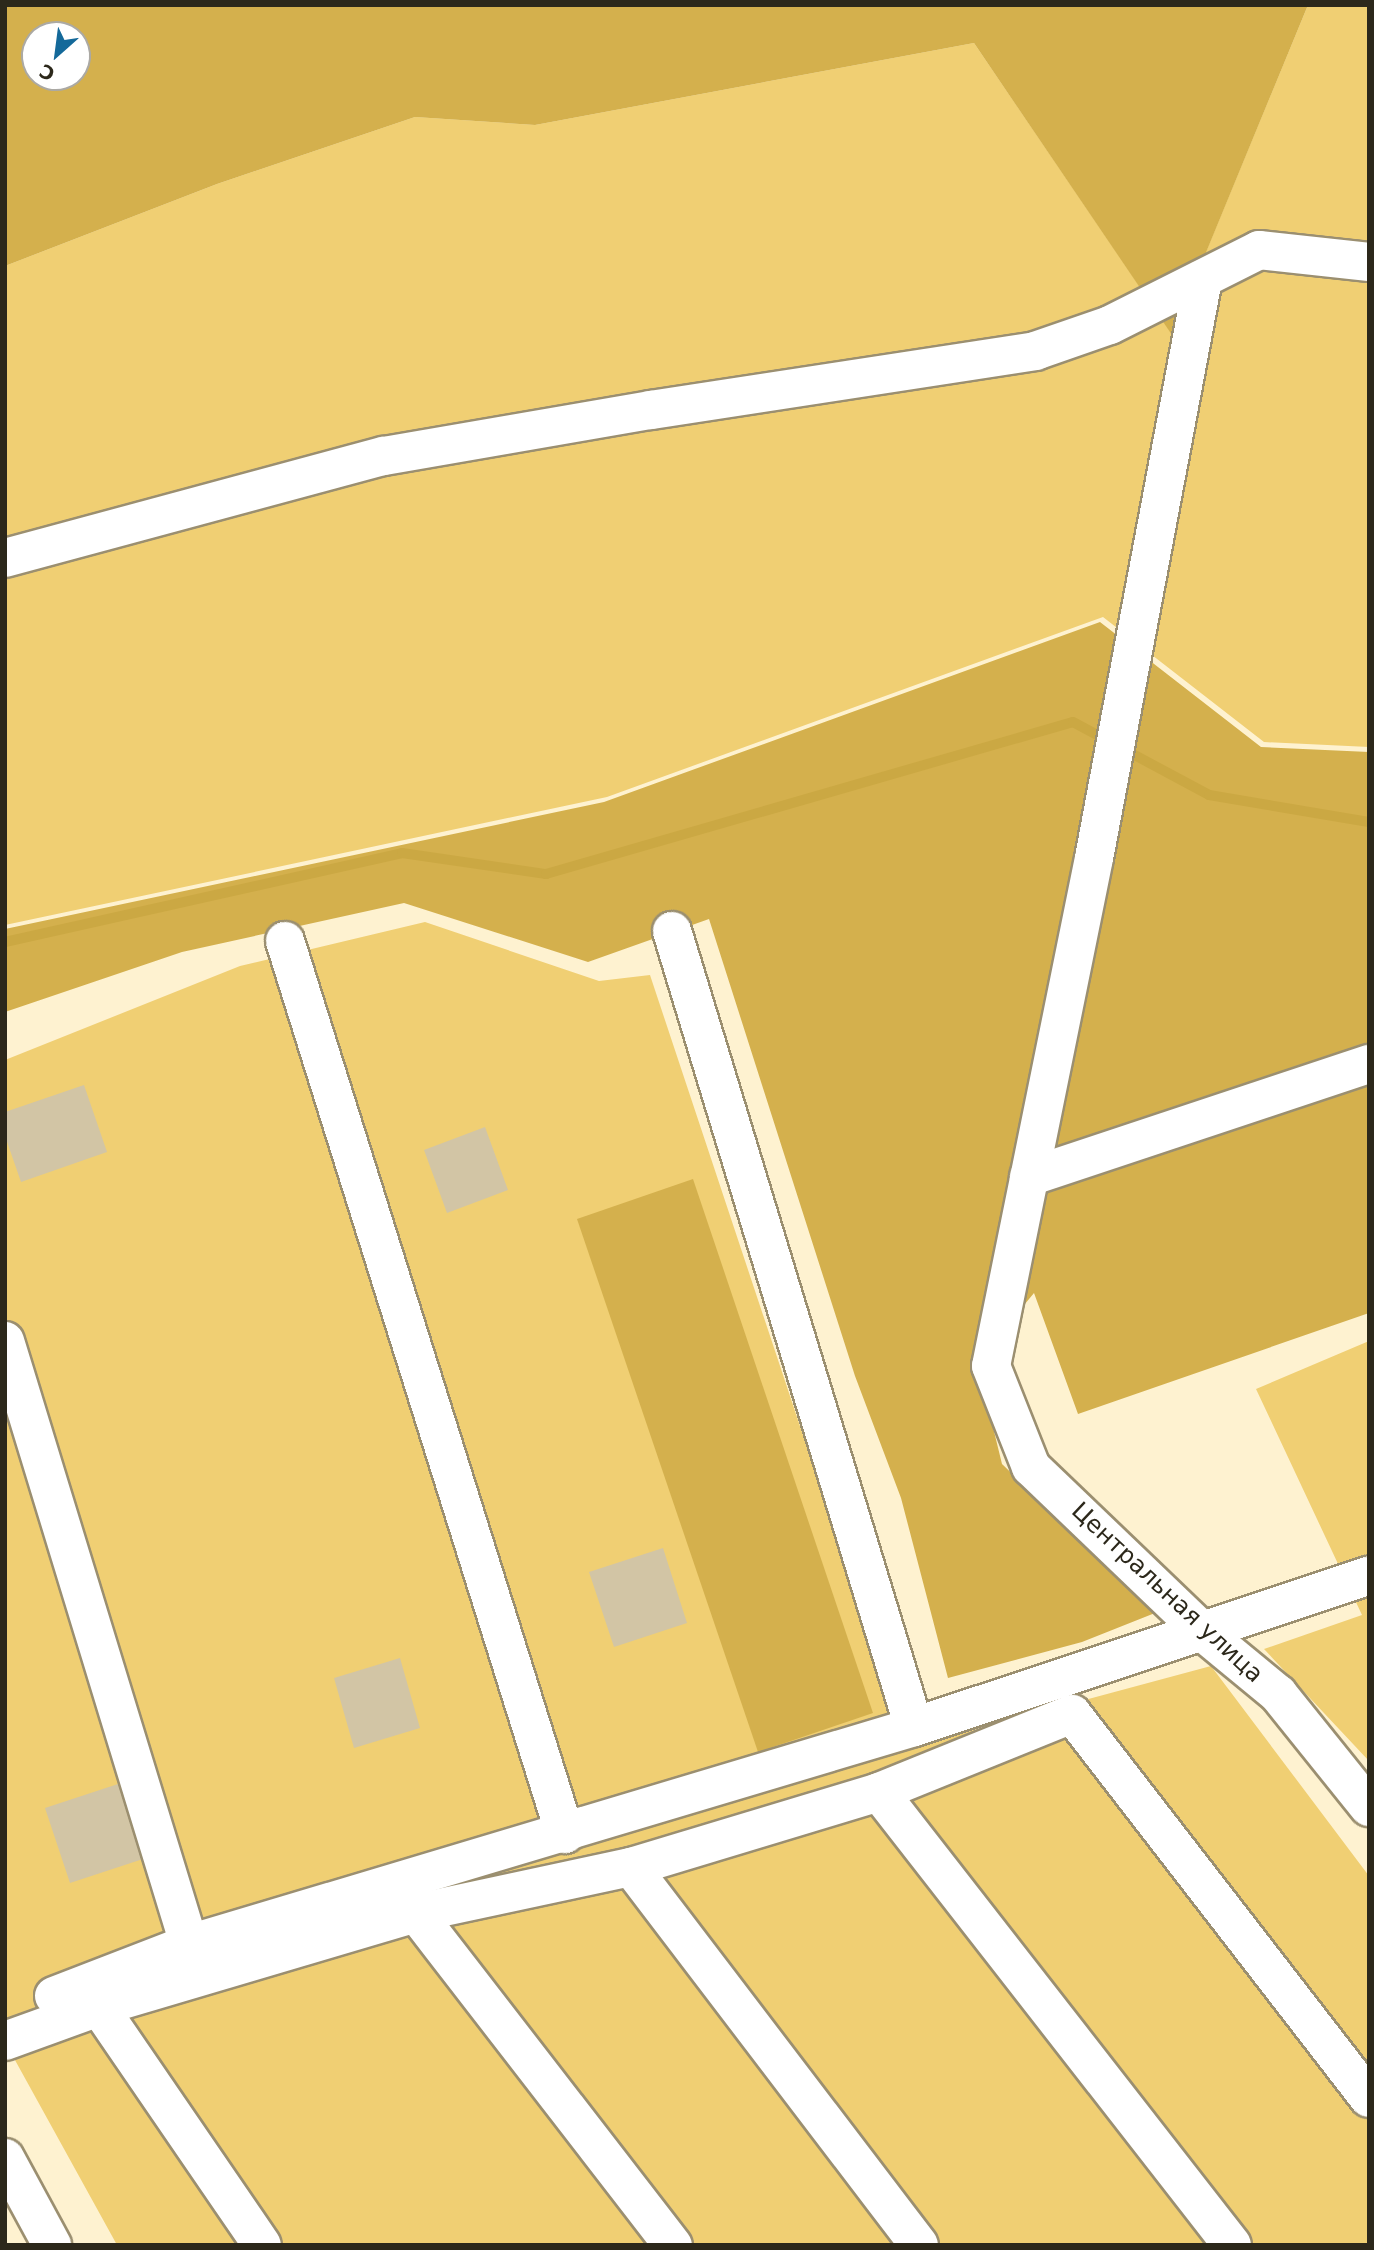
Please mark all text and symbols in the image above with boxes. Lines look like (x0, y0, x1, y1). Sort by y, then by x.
north arrow (21, 21, 91, 91)
text: С (36, 60, 58, 86)
street label: Центральная улица (1065, 1497, 1269, 1689)

